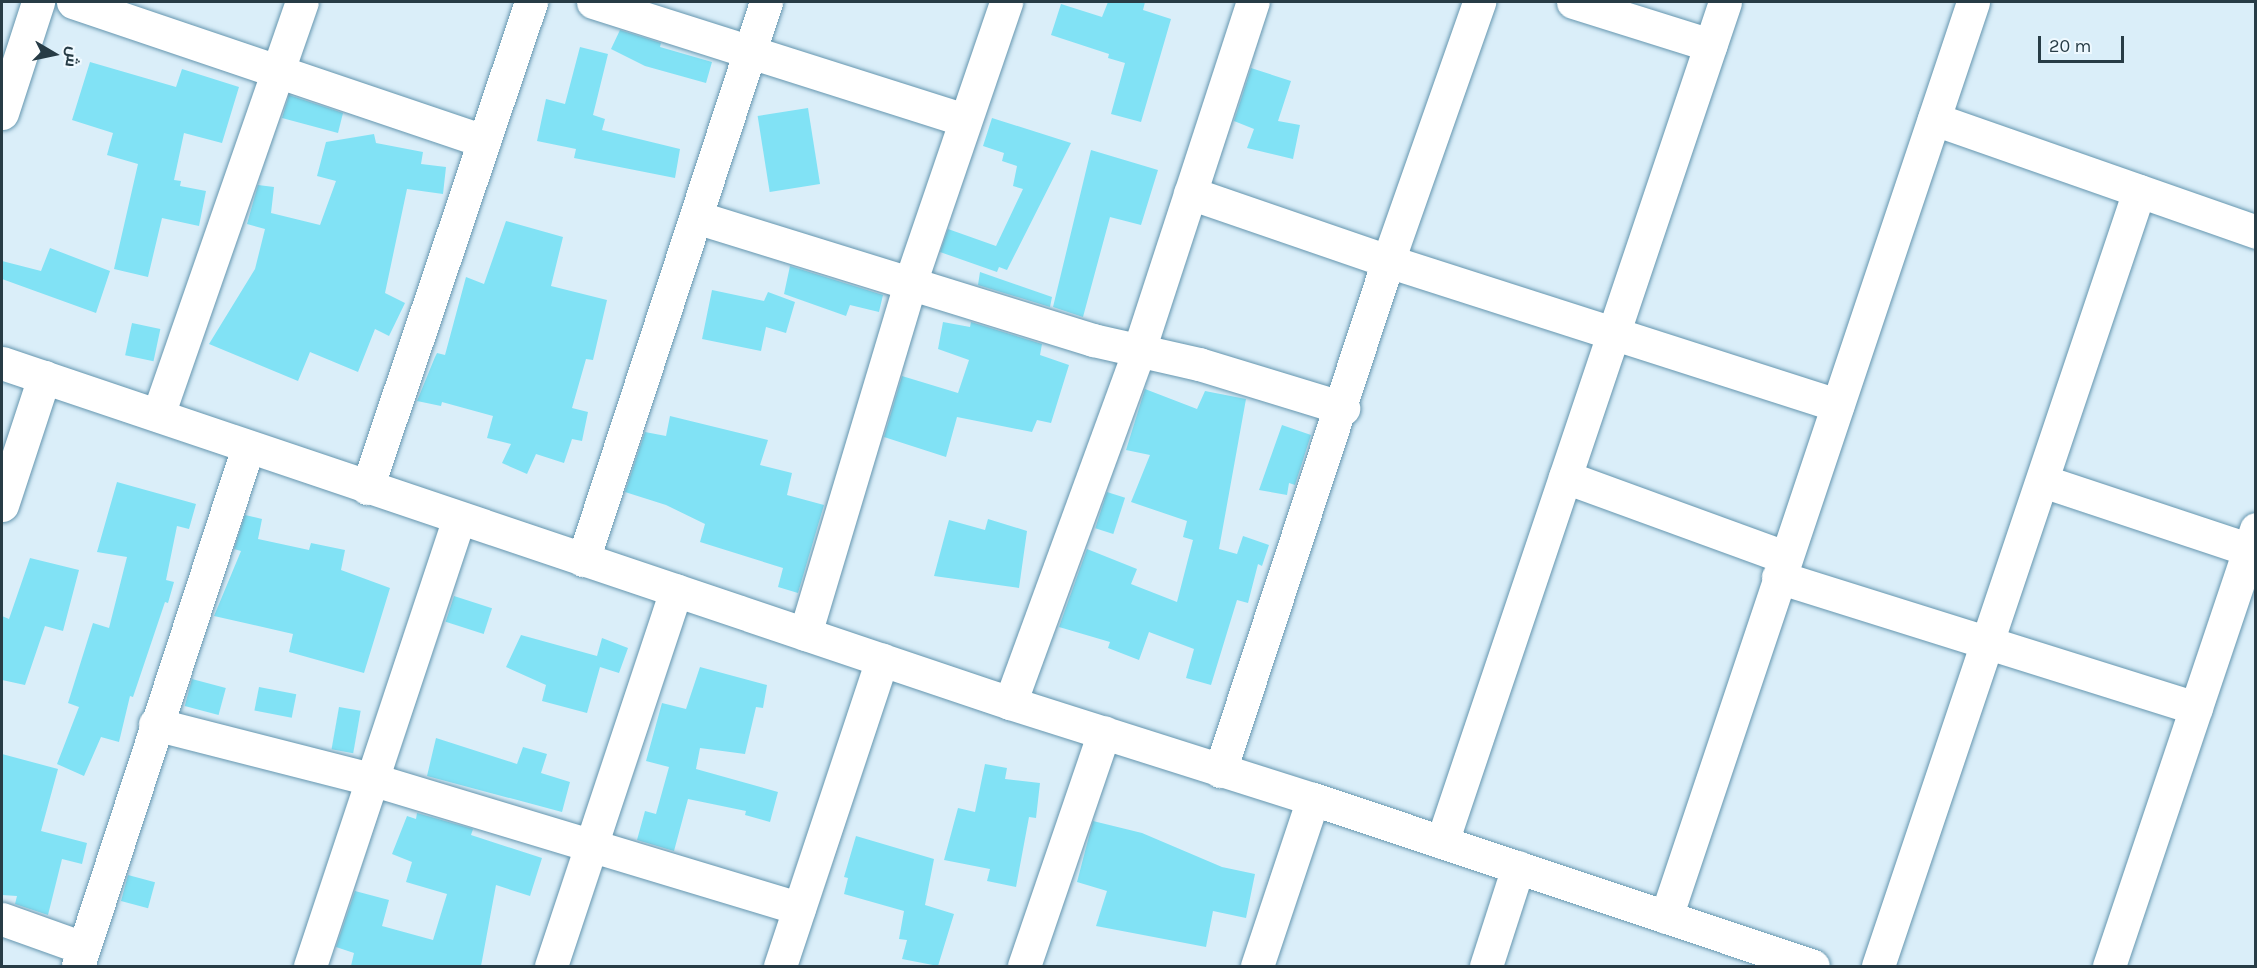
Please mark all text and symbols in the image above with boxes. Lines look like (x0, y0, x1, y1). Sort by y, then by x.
north arrow (24, 24, 84, 84)
scale bar (2041, 24, 2126, 62)
text: 20 m (2049, 35, 2091, 57)
text: ش (61, 45, 83, 69)

